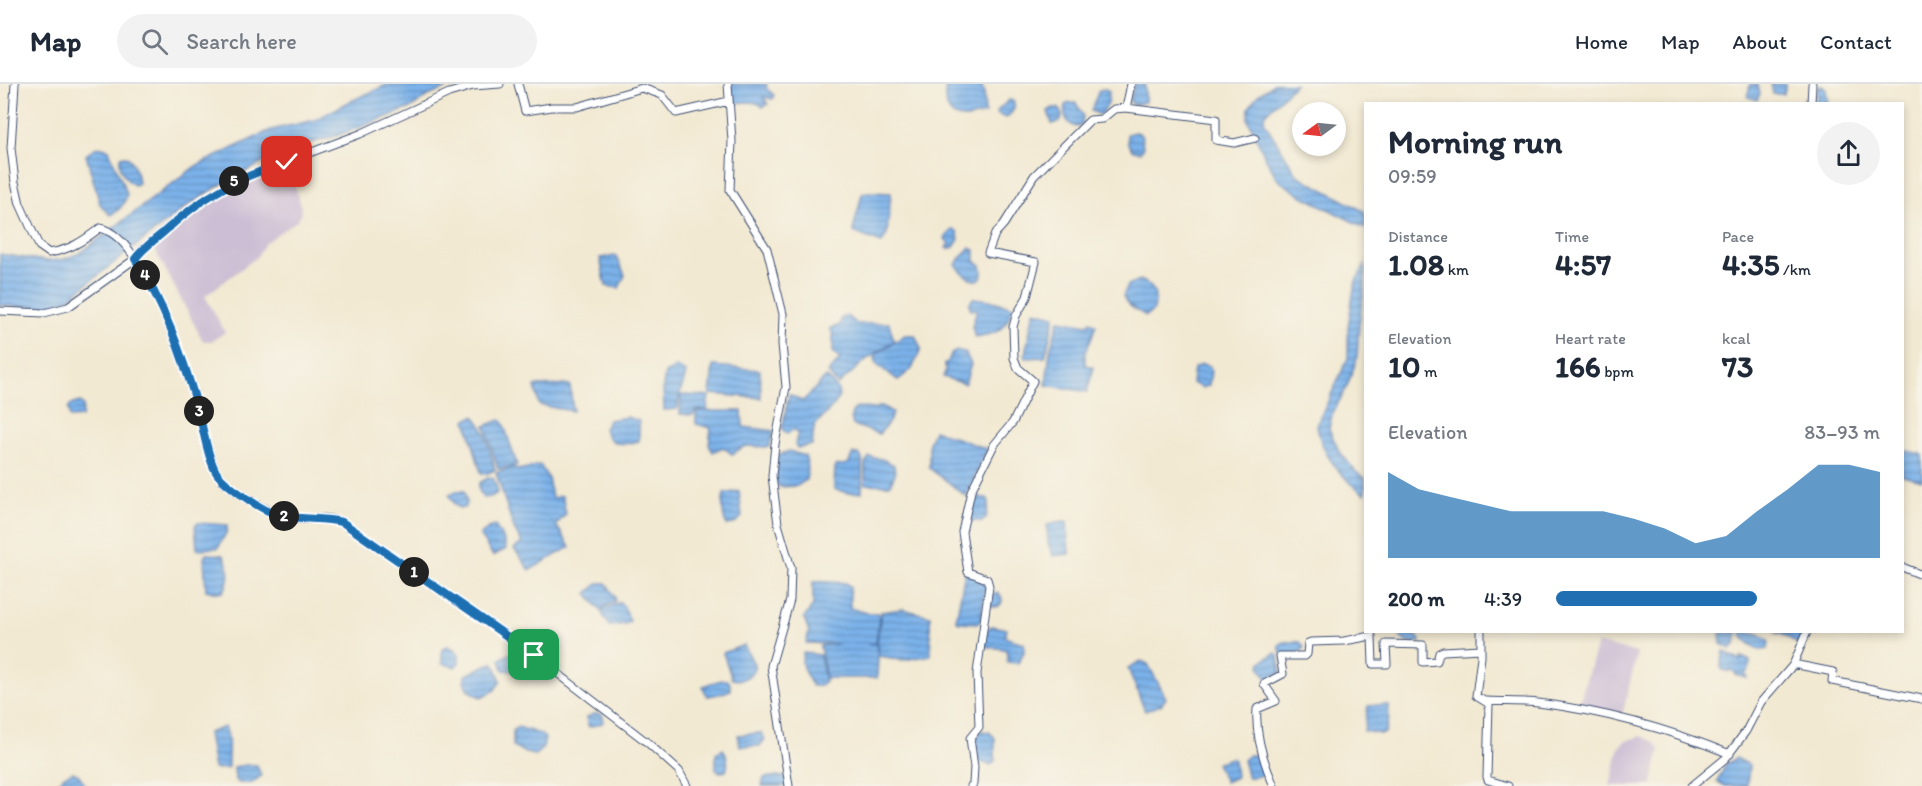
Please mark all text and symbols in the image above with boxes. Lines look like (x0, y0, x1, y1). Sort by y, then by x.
search box (117, 14, 537, 68)
text: Map (30, 24, 81, 58)
icon: search (138, 25, 171, 58)
text: Search here (186, 28, 297, 55)
text: Home (1575, 29, 1628, 54)
text: Map (1661, 29, 1700, 54)
text: About (1733, 29, 1787, 54)
text: Contact (1820, 29, 1892, 54)
north arrow (1292, 102, 1346, 156)
map controls (1292, 102, 1346, 156)
text: Morning run (1388, 122, 1563, 161)
button: share (1817, 122, 1880, 185)
pin (261, 136, 312, 187)
icon: check (270, 145, 303, 178)
text: 09:59 (1388, 164, 1437, 188)
pin: 5 (219, 166, 249, 196)
text: 5 (230, 171, 238, 190)
text: Distance (1388, 227, 1448, 246)
text: Time (1555, 227, 1589, 246)
text: Pace (1722, 227, 1754, 246)
text: 1.08 (1388, 246, 1444, 283)
text: 4:57 (1555, 246, 1611, 283)
text: 4:35 (1722, 246, 1779, 283)
pin: 4 (130, 260, 160, 290)
text: km (1444, 260, 1469, 279)
text: /km (1779, 260, 1811, 279)
text: 4 (140, 265, 150, 284)
text: Elevation (1388, 329, 1452, 348)
text: Heart rate (1555, 329, 1626, 348)
text: kcal (1722, 329, 1750, 348)
text: 10 (1388, 348, 1420, 385)
text: 166 (1555, 348, 1601, 385)
text: 73 (1722, 348, 1753, 385)
text: m (1420, 362, 1437, 381)
text: bpm (1601, 362, 1634, 381)
pin: 3 (184, 396, 214, 426)
text: 3 (195, 401, 203, 420)
text: Elevation (1388, 420, 1467, 444)
text: 83–93 m (1804, 420, 1880, 444)
pin: 2 (269, 501, 299, 531)
text: 2 (280, 506, 288, 525)
pin: 1 (399, 557, 429, 587)
text: 1 (410, 562, 418, 581)
text: 200 m (1388, 587, 1444, 611)
text: 4:39 (1484, 587, 1522, 611)
pin (508, 629, 559, 680)
icon: arrive (517, 638, 550, 671)

